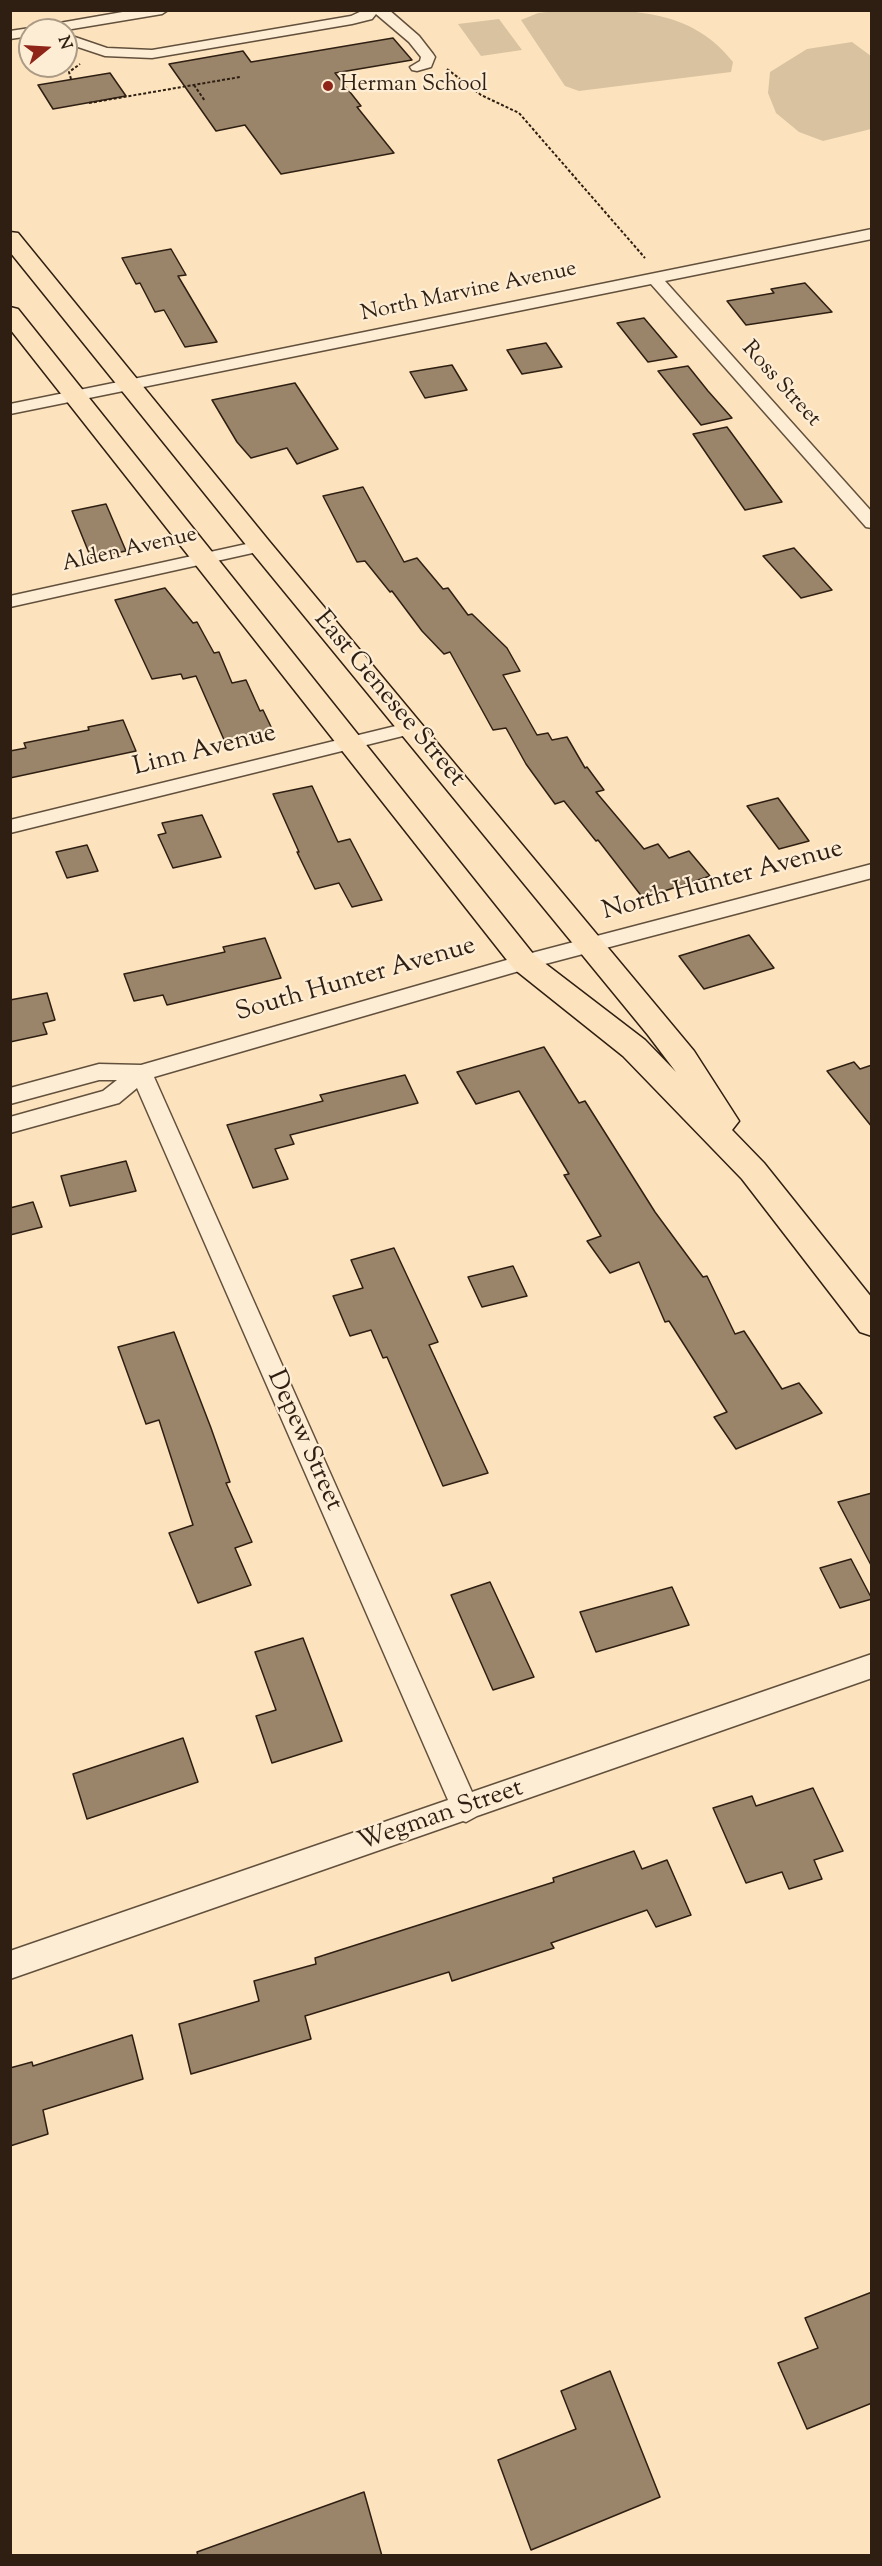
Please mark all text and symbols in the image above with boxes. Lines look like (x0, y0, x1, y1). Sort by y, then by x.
north arrow (18, 18, 78, 78)
text: N (51, 33, 77, 53)
place label: Herman School (340, 73, 488, 99)
marker: Herman School (321, 79, 335, 93)
street label: North Marvine Avenue (359, 257, 579, 329)
street label: Ross Street (735, 337, 825, 433)
street label: Alden Avenue (60, 523, 200, 579)
street label: East Genesee Street (305, 606, 471, 794)
street label: Linn Avenue (130, 719, 280, 785)
street label: North Hunter Avenue (599, 835, 847, 929)
street label: South Hunter Avenue (232, 932, 480, 1030)
street label: Depew Street (258, 1366, 348, 1516)
street label: Wegman Street (354, 1774, 528, 1860)

